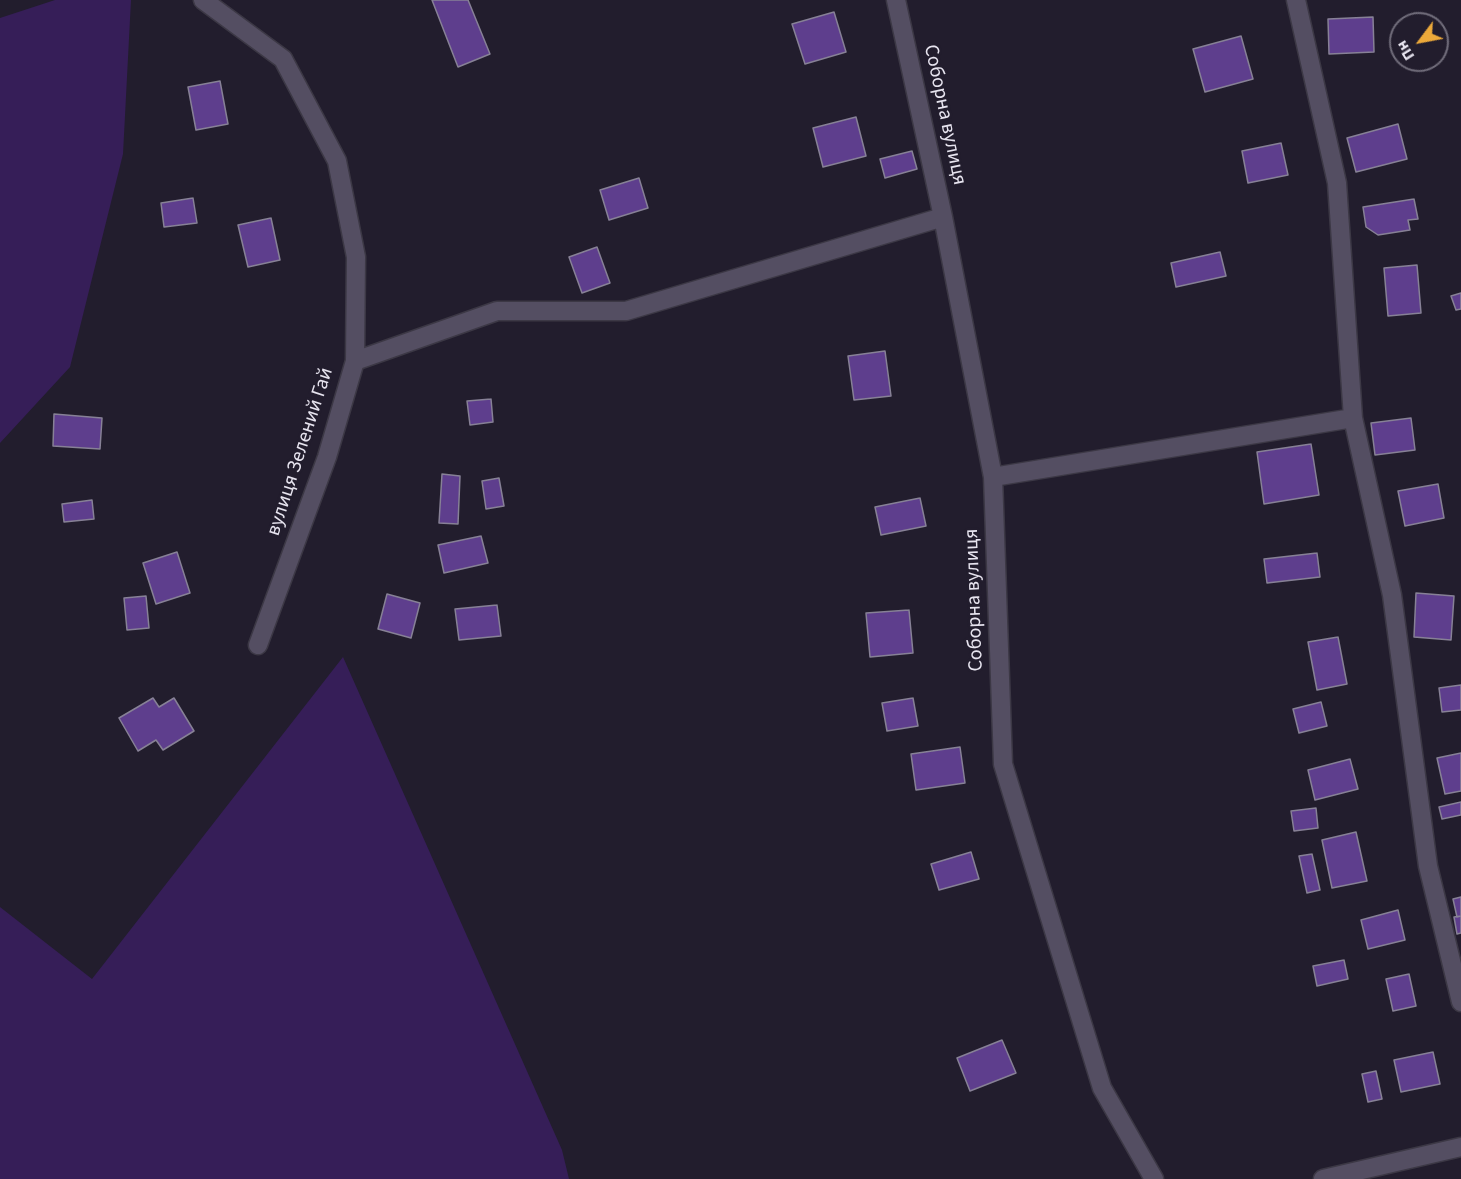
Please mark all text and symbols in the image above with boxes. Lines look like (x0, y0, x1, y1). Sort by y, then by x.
north arrow (1389, 12, 1449, 72)
text: Пн (1391, 36, 1420, 65)
street label: Соборна вулиця (917, 43, 971, 187)
street label: вулиця Зелений Гай (262, 365, 340, 539)
street label: Соборна вулиця (961, 528, 989, 672)

